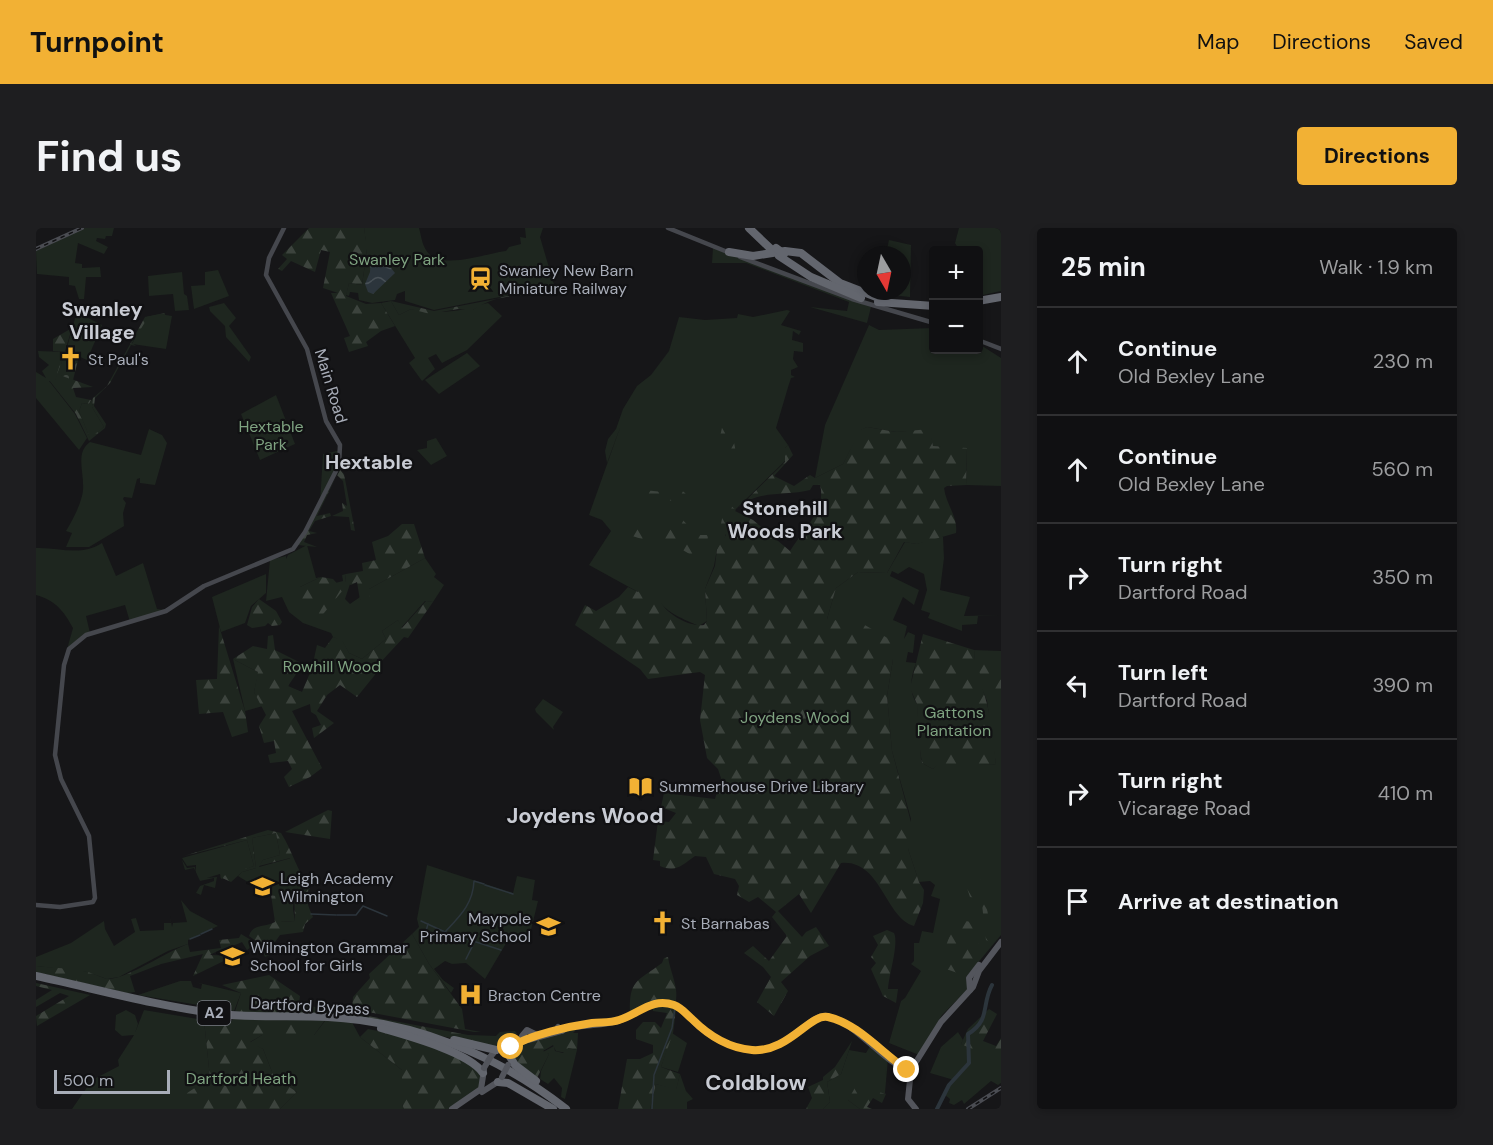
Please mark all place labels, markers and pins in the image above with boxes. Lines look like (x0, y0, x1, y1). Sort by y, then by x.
place label: Swanley New Barn Miniature Railway (499, 260, 633, 299)
station icon: Swanley New Barn Miniature Railway (468, 266, 494, 292)
church icon: St Paul's (57, 346, 83, 372)
place label: St Paul's (88, 349, 149, 370)
library icon: Summerhouse Drive Library (628, 773, 654, 799)
place label: Summerhouse Drive Library (659, 776, 864, 797)
place label: Leigh Academy Wilmington (280, 868, 394, 907)
school or university icon: Leigh Academy Wilmington (249, 874, 275, 900)
place label: Maypole Primary School (420, 908, 531, 947)
church icon: St Barnabas (650, 910, 676, 936)
place label: St Barnabas (681, 913, 770, 934)
school or university icon: Maypole Primary School (536, 914, 562, 940)
place label: Wilmington Grammar School for Girls (250, 937, 408, 976)
school or university icon: Wilmington Grammar School for Girls (219, 943, 245, 969)
hospital icon: Bracton Centre (457, 982, 483, 1008)
place label: Bracton Centre (488, 985, 601, 1006)

